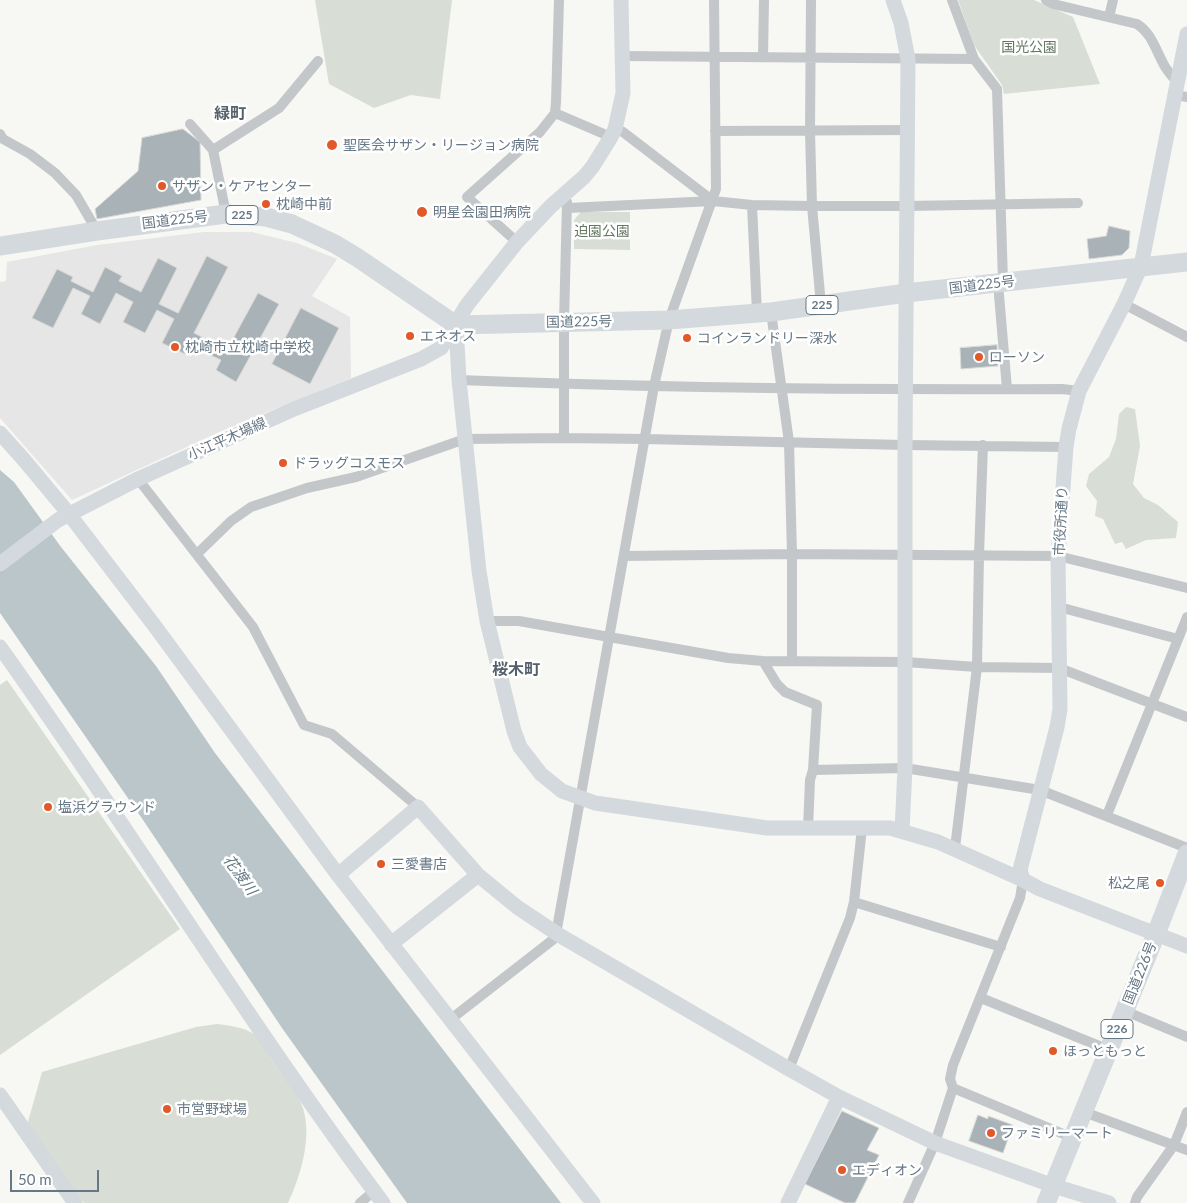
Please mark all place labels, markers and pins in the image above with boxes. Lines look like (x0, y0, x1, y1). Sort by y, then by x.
place label: 聖医会サザン・リージョン病院 (343, 137, 539, 153)
marker: 聖医会サザン・リージョン病院 (325, 138, 339, 152)
place label: サザン・ケアセンター (172, 178, 312, 194)
marker: サザン・ケアセンター (156, 180, 168, 192)
place label: 枕崎中前 (276, 196, 332, 212)
marker: 枕崎中前 (260, 198, 272, 210)
place label: 明星会園田病院 (433, 204, 531, 220)
marker: 明星会園田病院 (415, 205, 429, 219)
place label: エネオス (420, 328, 476, 344)
marker: エネオス (404, 330, 416, 342)
place label: コインランドリー深水 (697, 330, 837, 346)
marker: コインランドリー深水 (681, 332, 693, 344)
place label: 枕崎市立枕崎中学校 (185, 339, 311, 355)
marker: 枕崎市立枕崎中学校 (169, 341, 181, 353)
place label: ローソン (989, 349, 1045, 365)
marker: ローソン (973, 351, 985, 363)
place label: ドラッグコスモス (293, 455, 405, 471)
marker: ドラッグコスモス (277, 457, 289, 469)
place label: 塩浜グラウンド (58, 799, 156, 815)
marker: 塩浜グラウンド (42, 801, 54, 813)
place label: 三愛書店 (391, 856, 447, 872)
marker: 三愛書店 (375, 858, 387, 870)
place label: 松之尾 (1108, 875, 1150, 891)
marker: 松之尾 (1154, 877, 1166, 889)
place label: ほっともっと (1063, 1043, 1147, 1059)
marker: ほっともっと (1047, 1045, 1059, 1057)
place label: 市営野球場 (177, 1101, 247, 1117)
marker: 市営野球場 (161, 1103, 173, 1115)
place label: ファミリーマート (1001, 1125, 1113, 1141)
marker: ファミリーマート (985, 1127, 997, 1139)
place label: エディオン (852, 1162, 922, 1178)
marker: エディオン (836, 1164, 848, 1176)

